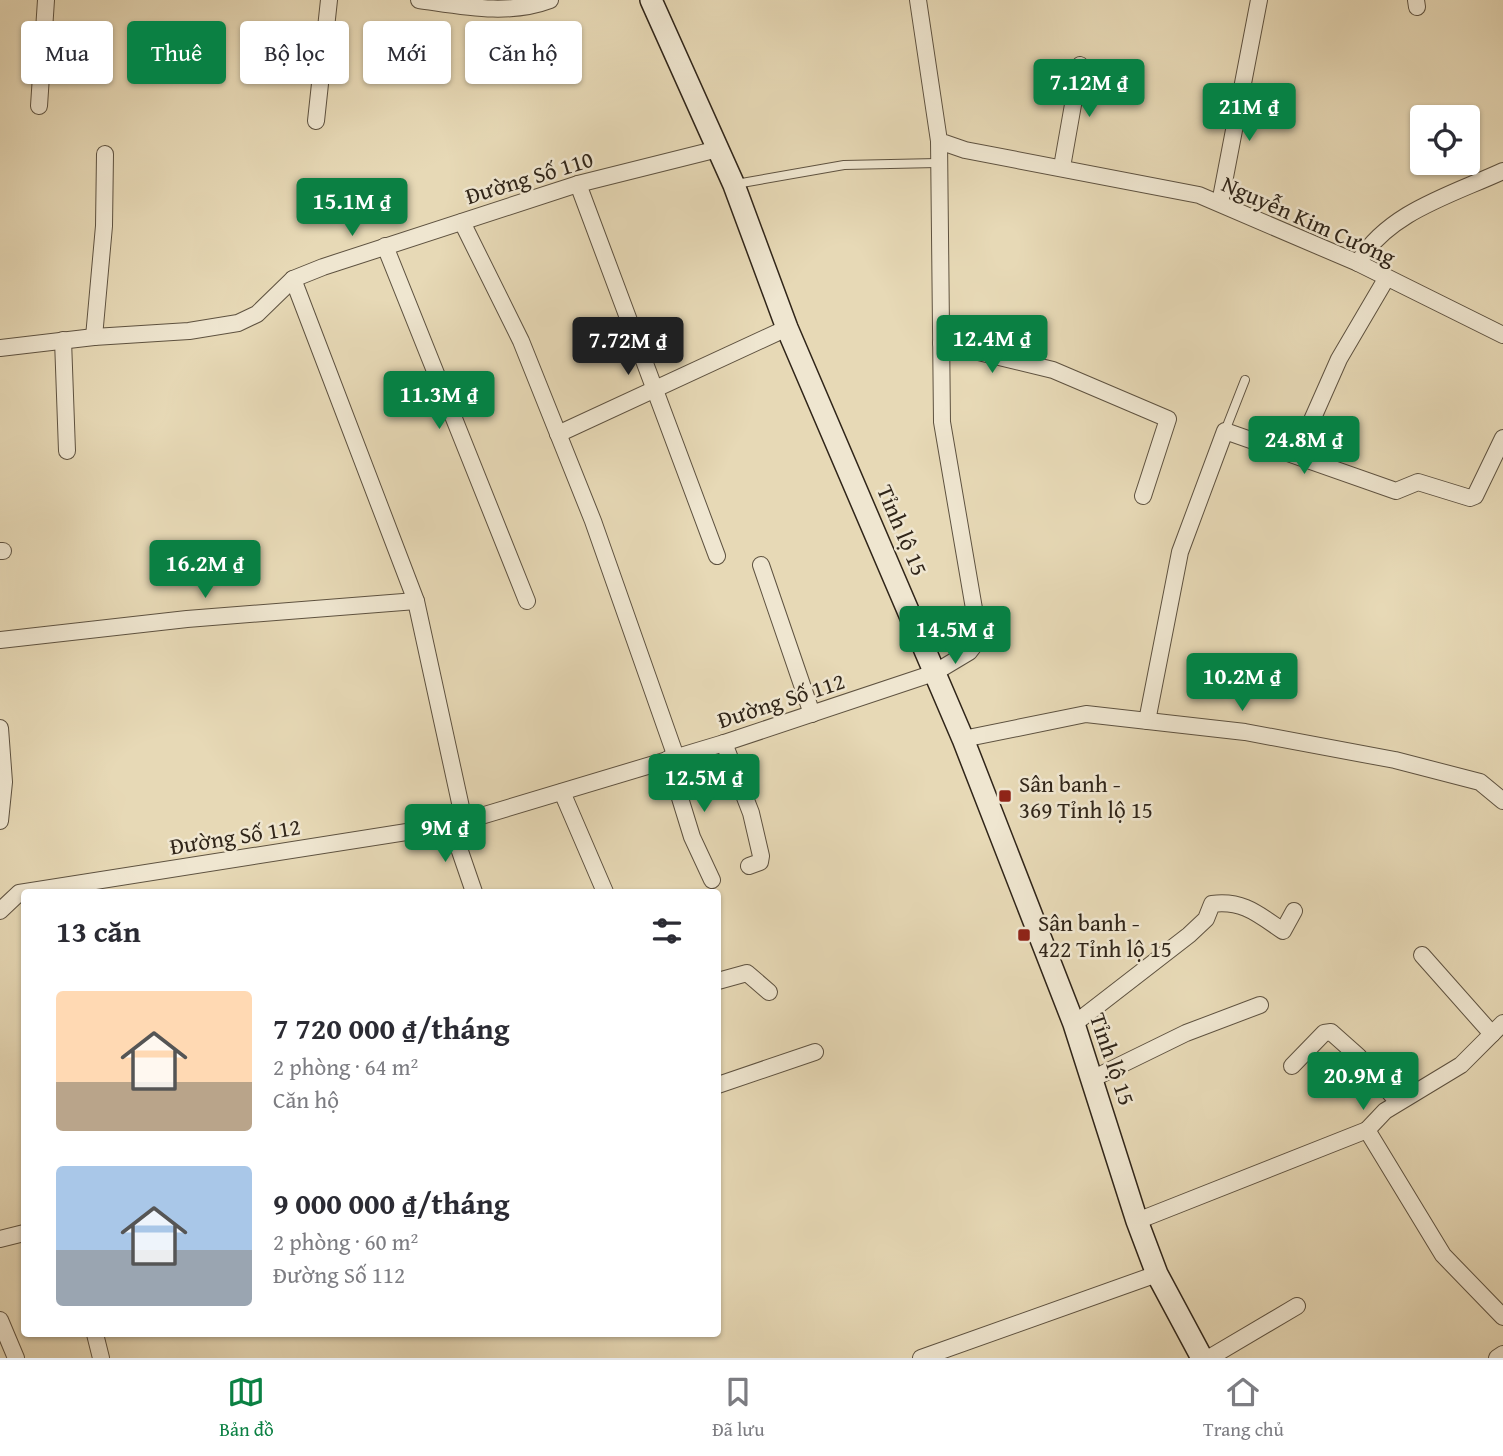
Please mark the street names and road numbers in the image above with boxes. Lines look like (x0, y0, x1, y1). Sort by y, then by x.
street label: Đường Số 110 (461, 142, 597, 212)
street label: Nguyễn Kim Cương (1217, 167, 1402, 273)
street label: Tỉnh lộ 15 (869, 480, 937, 580)
street label: Đường Số 112 (713, 664, 849, 736)
street label: Đường Số 112 (167, 809, 303, 863)
street label: Tỉnh lộ 15 (1082, 1008, 1144, 1110)

